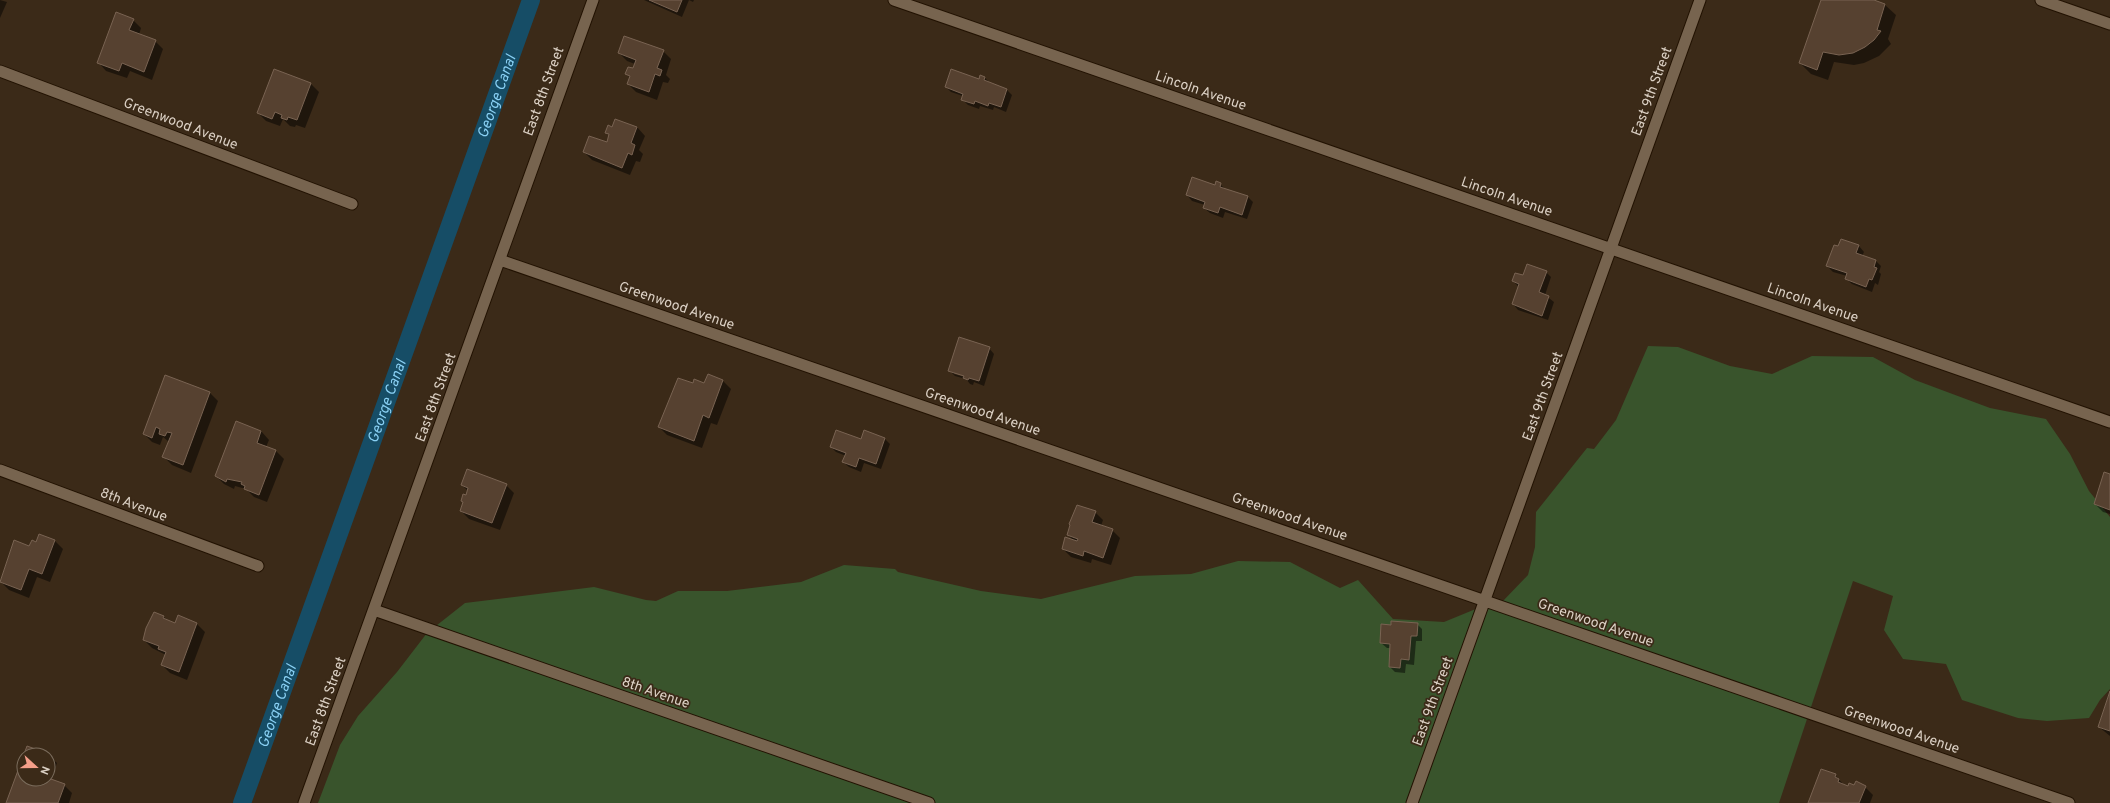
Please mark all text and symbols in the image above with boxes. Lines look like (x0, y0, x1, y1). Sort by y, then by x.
street label: East 8th Street (520, 45, 568, 138)
street label: East 9th Street (1628, 45, 1676, 138)
water label: George Canal (474, 52, 522, 141)
street label: Lincoln Avenue (1153, 68, 1248, 115)
street label: Greenwood Avenue (121, 95, 240, 154)
street label: Lincoln Avenue (1459, 174, 1554, 221)
street label: Greenwood Avenue (616, 279, 737, 334)
street label: Lincoln Avenue (1765, 280, 1860, 327)
street label: East 9th Street (1519, 350, 1567, 443)
street label: East 8th Street (412, 351, 460, 444)
water label: George Canal (364, 356, 412, 446)
street label: Greenwood Avenue (922, 385, 1043, 440)
street label: 8th Avenue (97, 485, 170, 526)
street label: Greenwood Avenue (1229, 490, 1350, 545)
street label: Greenwood Avenue (1535, 596, 1656, 651)
street label: East 8th Street (302, 655, 350, 748)
street label: East 9th Street (1409, 655, 1457, 748)
water label: George Canal (255, 661, 302, 751)
street label: 8th Avenue (619, 674, 692, 713)
street label: Greenwood Avenue (1841, 703, 1962, 758)
north arrow (16, 747, 56, 787)
text: N (36, 764, 52, 776)

